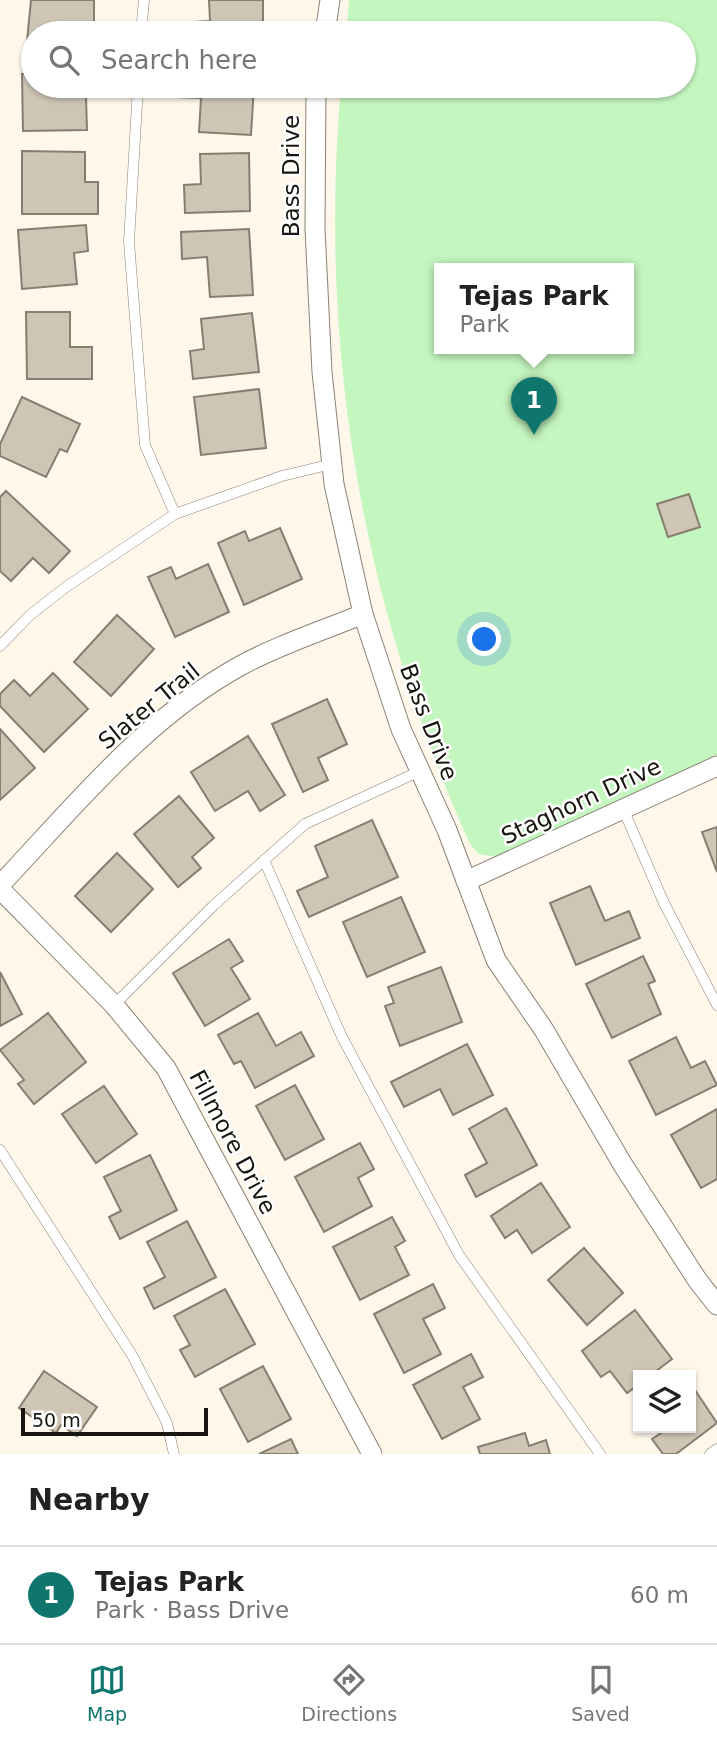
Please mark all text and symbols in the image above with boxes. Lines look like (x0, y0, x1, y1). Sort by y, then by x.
search box (21, 21, 696, 98)
icon: search (45, 41, 83, 79)
text: Search here (101, 45, 257, 75)
street label: Bass Drive (278, 115, 304, 237)
popup (434, 263, 634, 354)
text: Tejas Park (460, 281, 608, 311)
text: Park (460, 311, 509, 337)
pin: 1 (511, 377, 557, 435)
your location (467, 622, 501, 656)
street label: Slater Trail (93, 657, 205, 755)
street label: Bass Drive (395, 660, 463, 784)
street label: Staghorn Drive (497, 753, 665, 849)
street label: Fillmore Drive (184, 1066, 282, 1218)
map controls (633, 1370, 696, 1433)
button: layers (633, 1370, 696, 1433)
scale bar (21, 1405, 208, 1437)
text: 50 m (32, 1409, 81, 1431)
text: Nearby (28, 1482, 150, 1517)
text: Tejas Park (95, 1567, 244, 1597)
text: 1 (43, 1582, 59, 1608)
text: 60 m (630, 1582, 689, 1608)
text: Park · Bass Drive (95, 1597, 289, 1623)
tab: Map (87, 1661, 127, 1725)
tab: Directions (301, 1661, 397, 1725)
tab: Saved (571, 1661, 630, 1725)

